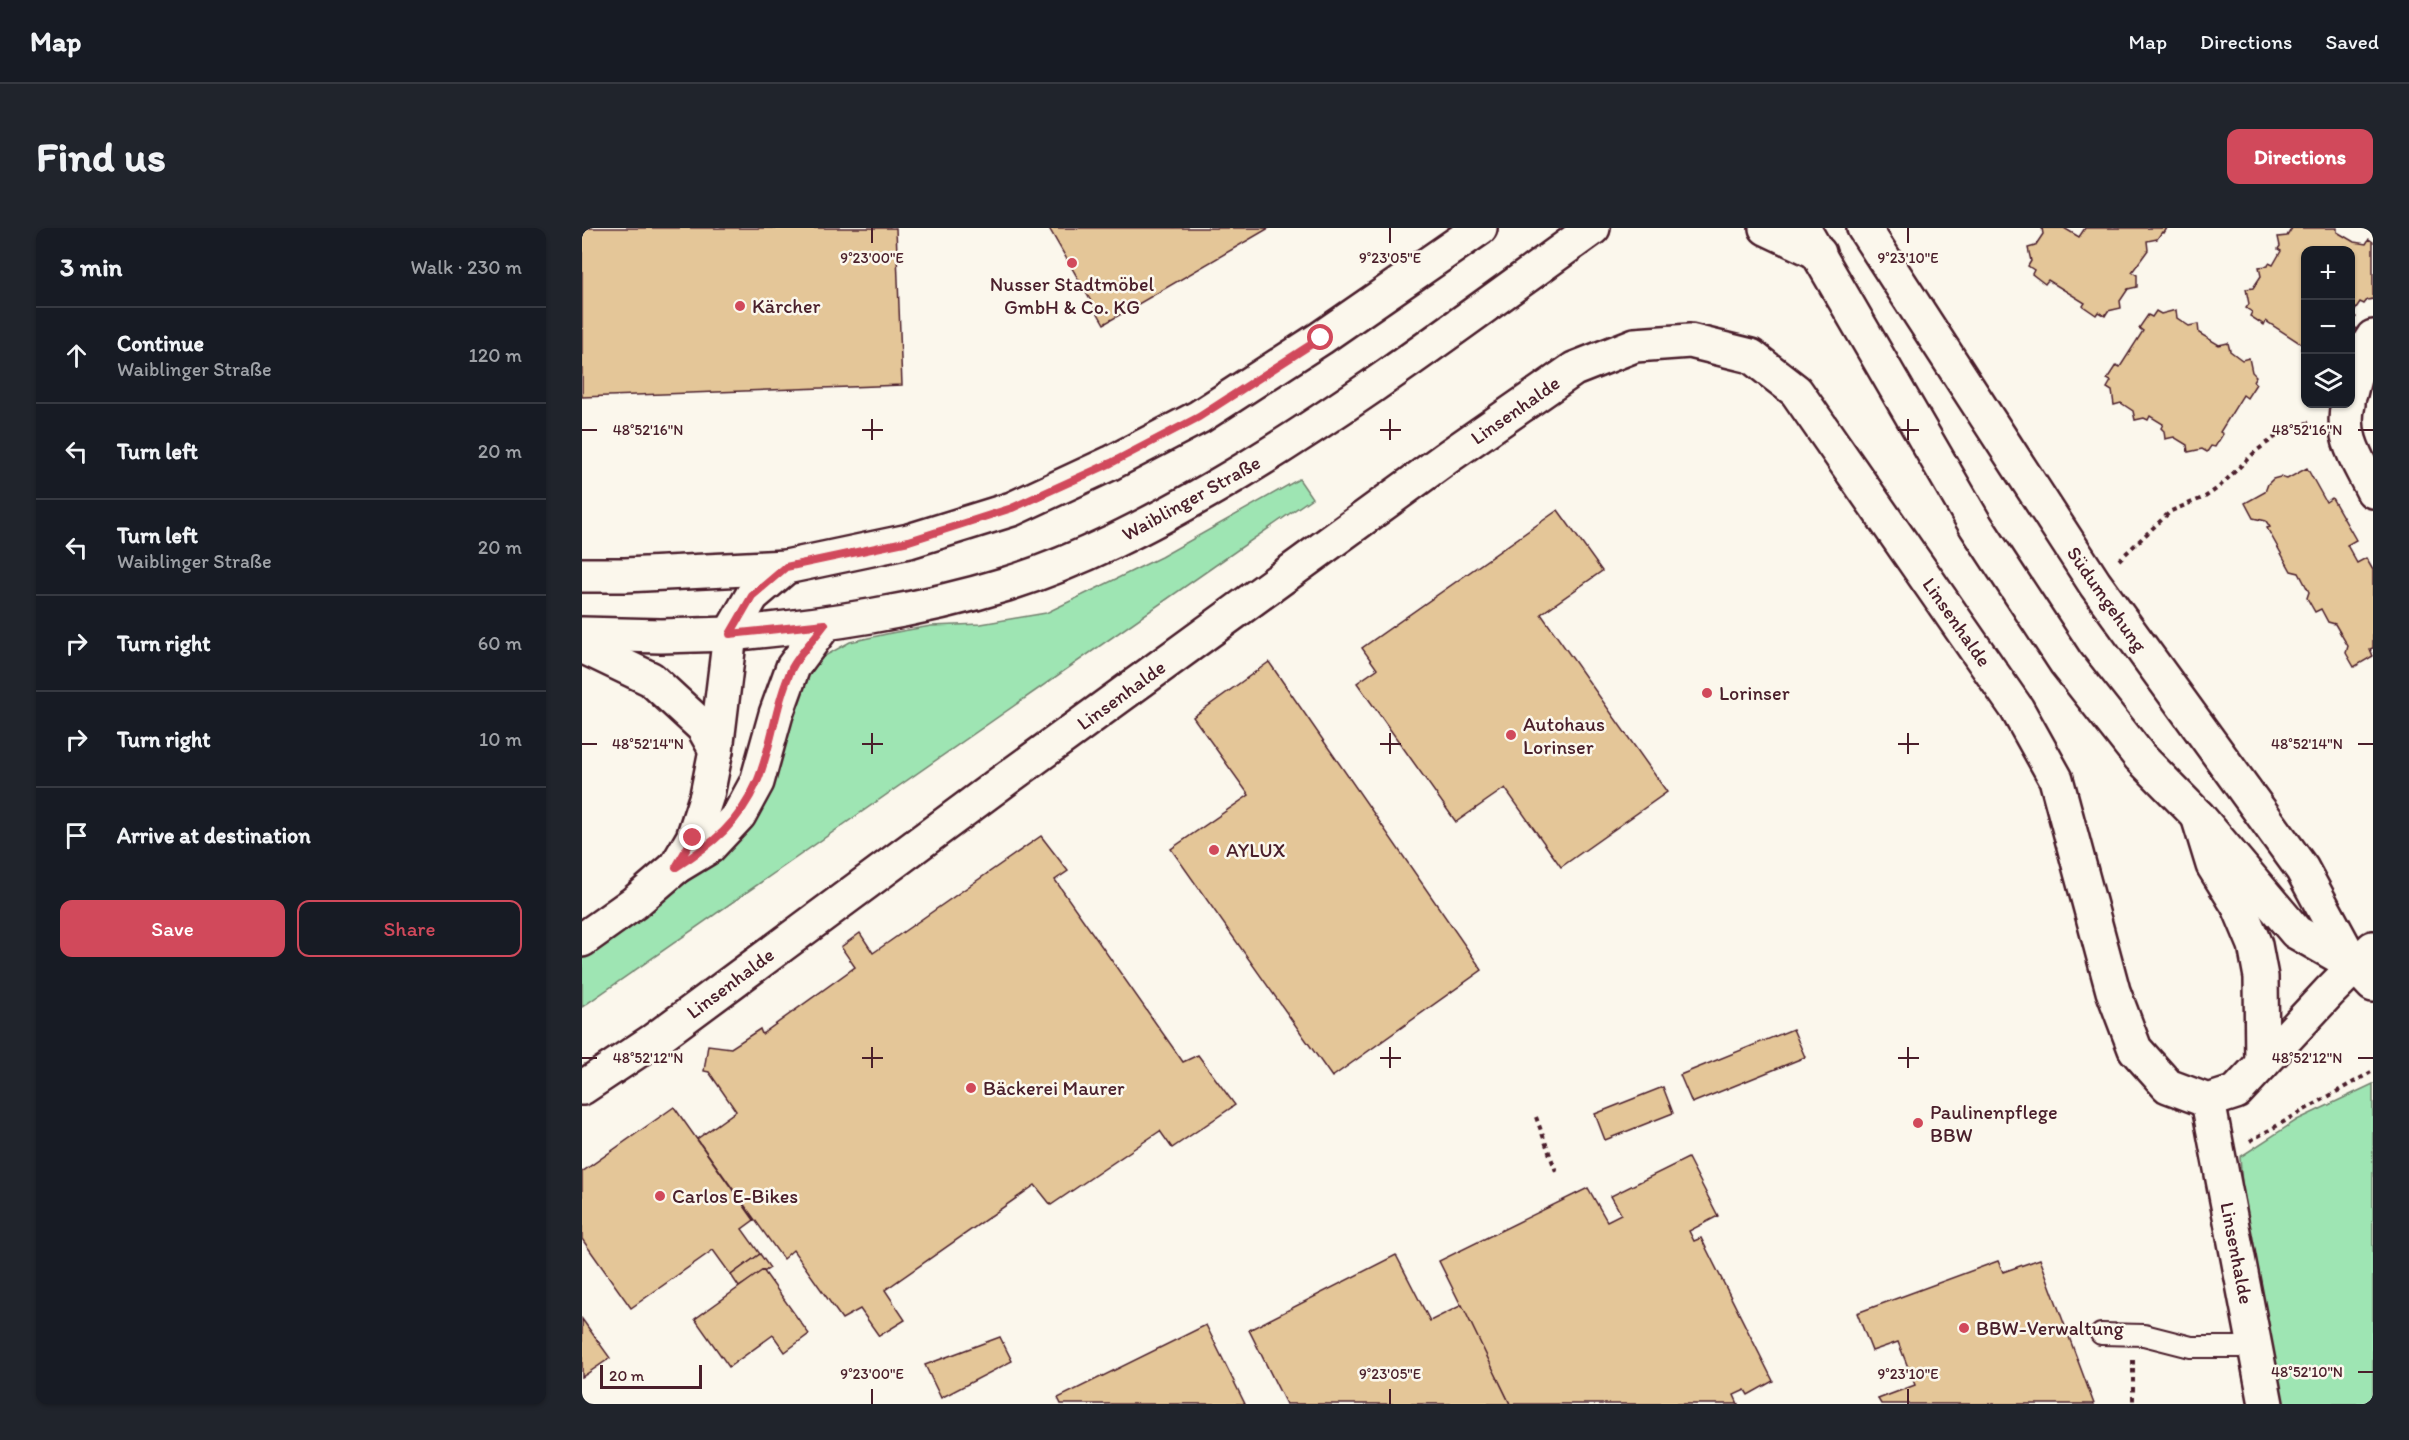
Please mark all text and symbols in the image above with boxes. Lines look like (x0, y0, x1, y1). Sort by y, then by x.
text: Map (30, 24, 81, 58)
text: Map (2129, 29, 2167, 54)
text: Directions (2200, 29, 2292, 54)
text: Saved (2325, 29, 2379, 54)
button: Directions (2227, 129, 2373, 184)
text: Find us (36, 131, 166, 182)
map controls (2301, 246, 2355, 408)
button: + (2301, 246, 2355, 300)
text: 9°23'00"E (840, 249, 904, 267)
text: 9°23'05"E (1359, 249, 1421, 267)
text: 9°23'10"E (1877, 249, 1939, 267)
text: 3 min (60, 251, 122, 283)
text: Walk · 230 m (410, 255, 522, 279)
marker: Nusser Stadtmöbel GmbH & Co. KG (1065, 256, 1079, 270)
place label: Nusser Stadtmöbel GmbH & Co. KG (990, 272, 1154, 319)
place label: Kärcher (752, 294, 820, 318)
marker: Kärcher (733, 299, 747, 313)
button: − (2301, 300, 2355, 354)
route start (1307, 324, 1333, 350)
text: Continue (117, 330, 204, 357)
icon: ahead (60, 339, 93, 372)
text: 120 m (469, 343, 522, 367)
button: layers (2301, 354, 2355, 408)
text: Waiblinger Straße (117, 357, 272, 381)
street label: Linsenhalde (1466, 370, 1564, 450)
text: 48°52'16"N (613, 421, 683, 439)
text: 48°52'16"N (2272, 421, 2342, 439)
icon: left (60, 435, 93, 468)
text: Turn left (117, 438, 198, 465)
text: 20 m (478, 439, 522, 463)
street label: Waiblinger Straße (1118, 450, 1264, 546)
text: Turn left (117, 522, 198, 549)
icon: left (60, 531, 93, 564)
text: 20 m (478, 535, 522, 559)
street label: Südumgehung (2062, 542, 2153, 657)
text: Waiblinger Straße (117, 549, 272, 573)
street label: Linsenhalde (1917, 573, 1997, 671)
icon: right (60, 627, 93, 660)
text: Turn right (117, 630, 211, 657)
text: 60 m (478, 631, 522, 655)
street label: Linsenhalde (1072, 655, 1170, 735)
place label: Lorinser (1719, 681, 1790, 705)
marker: Lorinser (1700, 686, 1714, 700)
place label: Autohaus Lorinser (1523, 712, 1605, 759)
icon: right (60, 723, 93, 756)
text: Turn right (117, 726, 211, 753)
text: 10 m (479, 727, 522, 751)
marker: Autohaus Lorinser (1504, 728, 1518, 742)
text: 48°52'14"N (612, 735, 684, 753)
text: 48°52'14"N (2271, 735, 2343, 753)
icon: arrive (60, 819, 93, 852)
text: Arrive at destination (117, 822, 311, 849)
route end (679, 824, 705, 850)
place label: AYLUX (1226, 838, 1286, 862)
marker: AYLUX (1207, 843, 1221, 857)
button: Save (60, 900, 285, 957)
button: Share (297, 900, 522, 957)
street label: Linsenhalde (681, 942, 779, 1024)
text: 48°52'12"N (613, 1049, 683, 1067)
text: 48°52'12"N (2272, 1049, 2342, 1067)
place label: Bäckerei Maurer (983, 1076, 1125, 1100)
marker: Bäckerei Maurer (964, 1081, 978, 1095)
place label: Paulinenpflege BBW (1930, 1100, 2058, 1147)
marker: Paulinenpflege BBW (1911, 1116, 1925, 1130)
place label: Carlos E-Bikes (672, 1184, 798, 1208)
marker: Carlos E-Bikes (653, 1189, 667, 1203)
street label: Linsenhalde (2215, 1200, 2259, 1306)
place label: BBW-Verwaltung (1976, 1316, 2125, 1340)
marker: BBW-Verwaltung (1957, 1321, 1971, 1335)
scale bar (600, 1362, 702, 1390)
text: 48°52'10"N (2271, 1363, 2343, 1381)
text: 9°23'00"E (840, 1365, 904, 1383)
text: 9°23'05"E (1359, 1365, 1421, 1383)
text: 9°23'10"E (1877, 1365, 1939, 1383)
text: 20 m (609, 1366, 644, 1385)

